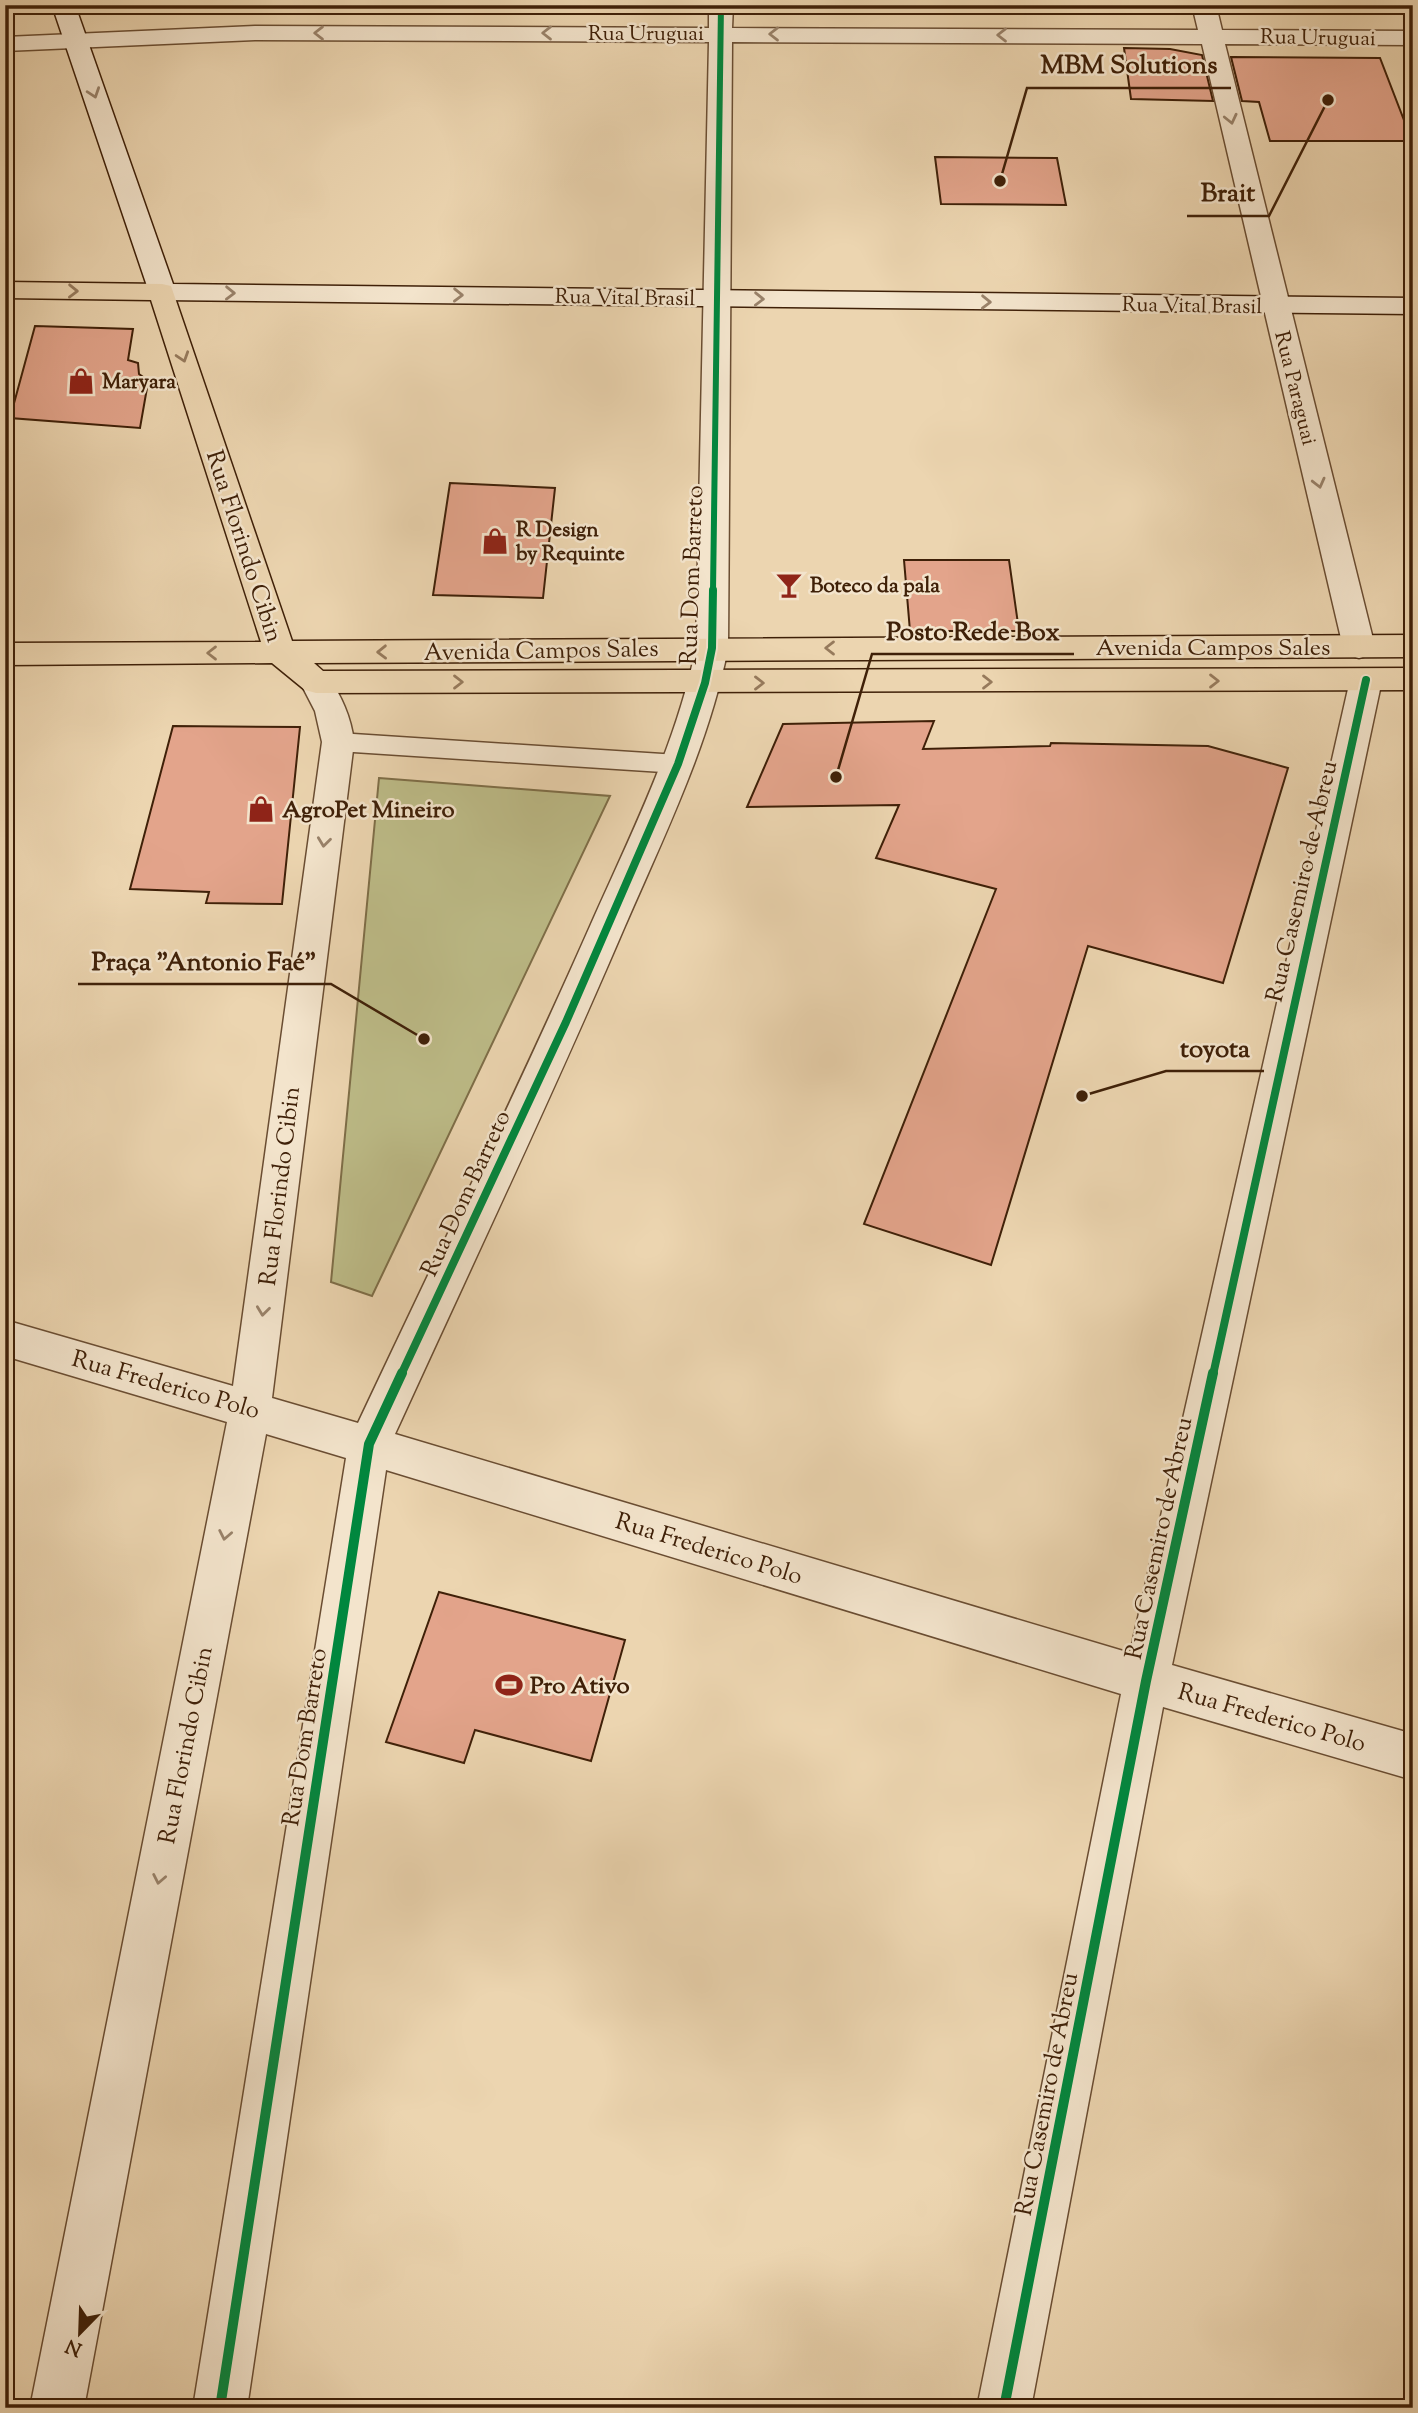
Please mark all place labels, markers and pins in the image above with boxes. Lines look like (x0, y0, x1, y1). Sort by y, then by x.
callout: MBM Solutions (1027, 41, 1231, 88)
callout: Brait (1187, 169, 1269, 216)
shop icon: Maryara (66, 366, 96, 396)
place label: Maryara (102, 368, 176, 398)
place label: R Design by Requinte (515, 516, 625, 570)
shop icon: R Design by Requinte (480, 526, 510, 556)
bar icon: Boteco da pala (774, 570, 804, 600)
place label: Boteco da pala (810, 572, 940, 602)
callout: Posto Rede Box (872, 607, 1074, 654)
shop icon: AgroPet Mineiro (246, 794, 276, 824)
place label: AgroPet Mineiro (282, 794, 455, 828)
callout: Praça "Antonio Faé" (78, 937, 331, 984)
callout: toyota (1166, 1024, 1264, 1071)
sports icon: Pro Ativo (494, 1670, 524, 1700)
place label: Pro Ativo (530, 1670, 630, 1704)

